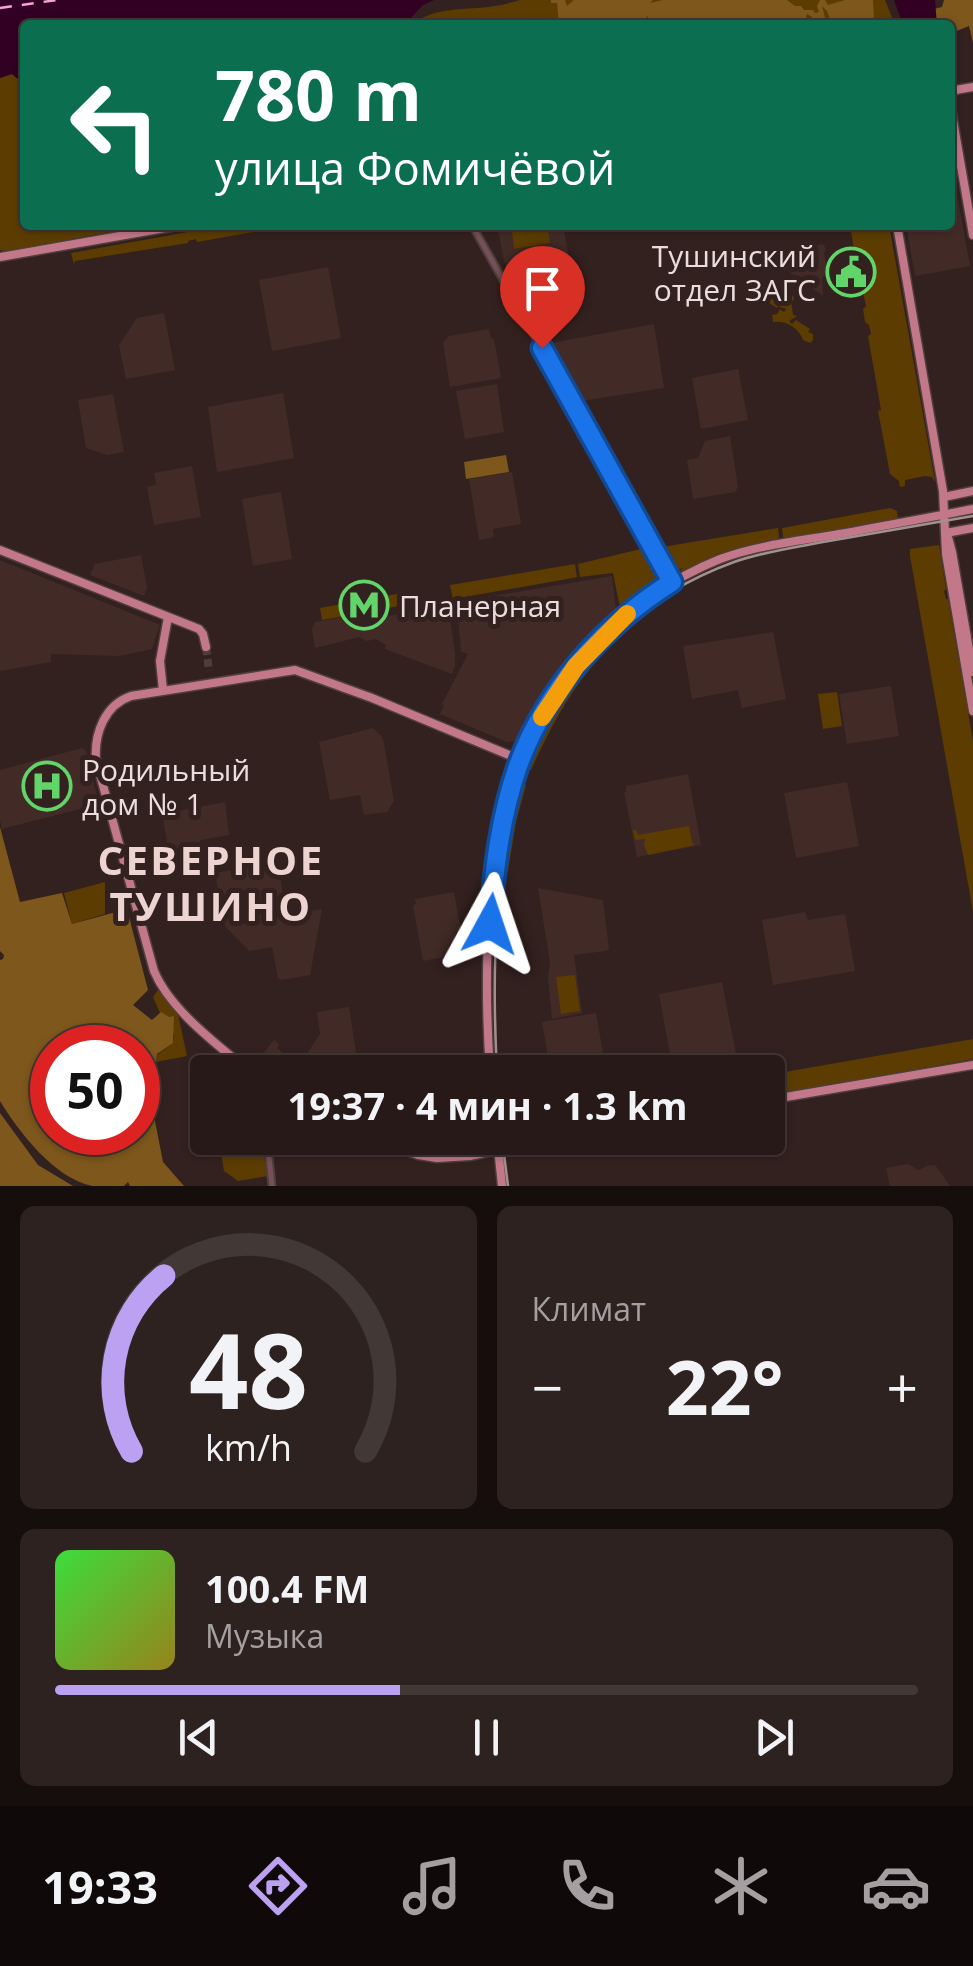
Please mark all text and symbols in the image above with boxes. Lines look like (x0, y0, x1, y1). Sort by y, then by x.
text: 780 m (215, 46, 422, 142)
icon: left (50, 60, 180, 190)
text: улица Фомичёвой (215, 137, 615, 198)
place label: Тушинский отдел ЗАГС (652, 235, 816, 310)
pin (500, 246, 585, 349)
public building icon: Тушинский отдел ЗАГС (825, 246, 877, 298)
icon: arrive (515, 261, 570, 316)
metro station icon: Планерная (338, 579, 390, 631)
place label: Планерная (399, 585, 561, 626)
place label: Родильный дом № 1 (82, 749, 250, 824)
hospital icon: Родильный дом № 1 (21, 760, 73, 812)
district label: СЕВЕРНОЕ ТУШИНО (97, 832, 325, 933)
position arrow (438, 872, 542, 976)
speed limit sign: 50 (30, 1025, 160, 1155)
text: 19:37 · 4 мин · 1.3 km (287, 1079, 688, 1131)
text: Климат (532, 1287, 646, 1330)
text: 48 (189, 1298, 308, 1439)
text: 22° (666, 1335, 784, 1437)
text: − (532, 1349, 563, 1424)
text: + (887, 1349, 918, 1424)
text: km/h (205, 1423, 292, 1471)
text: 100.4 FM (205, 1562, 369, 1614)
text: Музыка (205, 1614, 324, 1657)
icon: previous (171, 1710, 226, 1765)
icon: pause (459, 1710, 514, 1765)
icon: next (747, 1710, 802, 1765)
icon: directions (243, 1851, 313, 1921)
icon: music (397, 1851, 467, 1921)
icon: phone (552, 1851, 622, 1921)
icon: climate (706, 1851, 776, 1921)
icon: car (861, 1851, 931, 1921)
text: 19:33 (42, 1856, 158, 1917)

